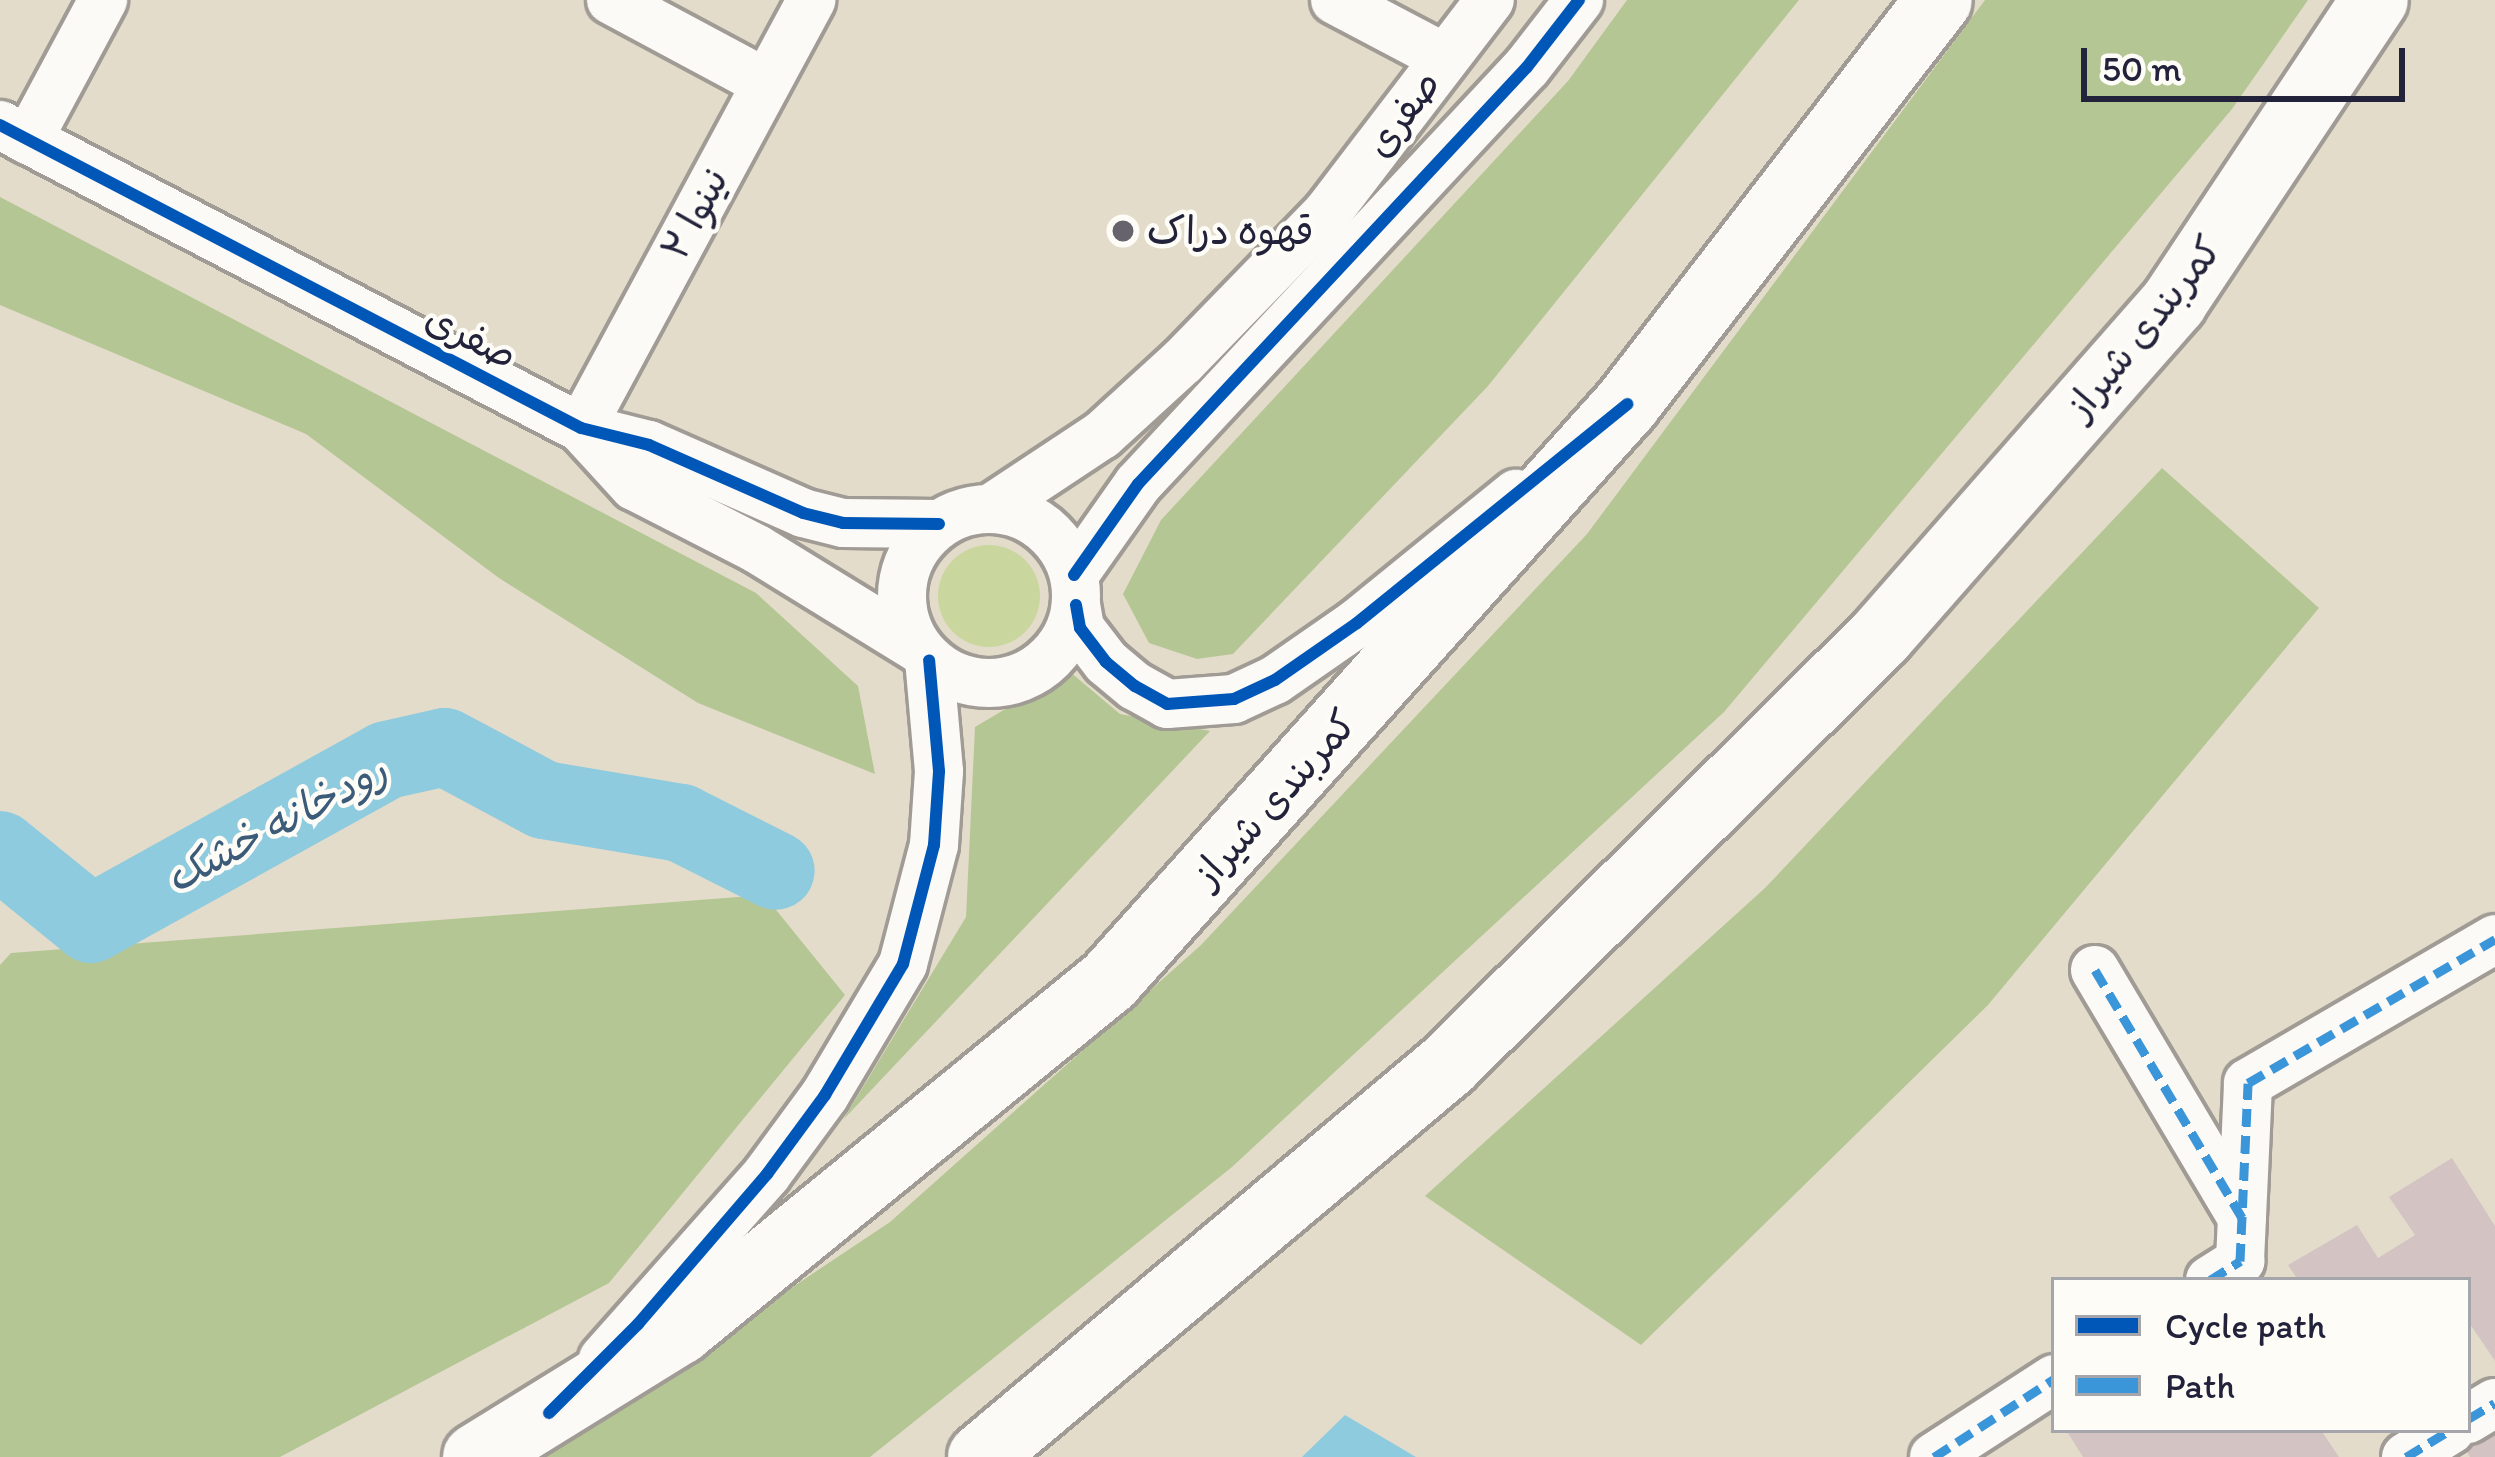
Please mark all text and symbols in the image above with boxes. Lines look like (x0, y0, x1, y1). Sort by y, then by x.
scale bar (2087, 24, 2411, 98)
text: 50 m (2102, 47, 2181, 90)
street label: صفری (1355, 62, 1451, 166)
street label: ۲ نینوا (652, 160, 738, 268)
place label: قهوه دراک (1147, 208, 1314, 254)
marker: قهوه دراک (1110, 218, 1136, 244)
street label: کمربندی شیراز (2056, 227, 2232, 429)
street label: صفری (418, 294, 524, 380)
street label: کمربندی شیراز (1183, 701, 1367, 897)
water label: رودخانه خشک (157, 745, 395, 903)
legend (2051, 1277, 2471, 1433)
text: Cycle path (2165, 1304, 2326, 1347)
text: Path (2165, 1364, 2235, 1407)

